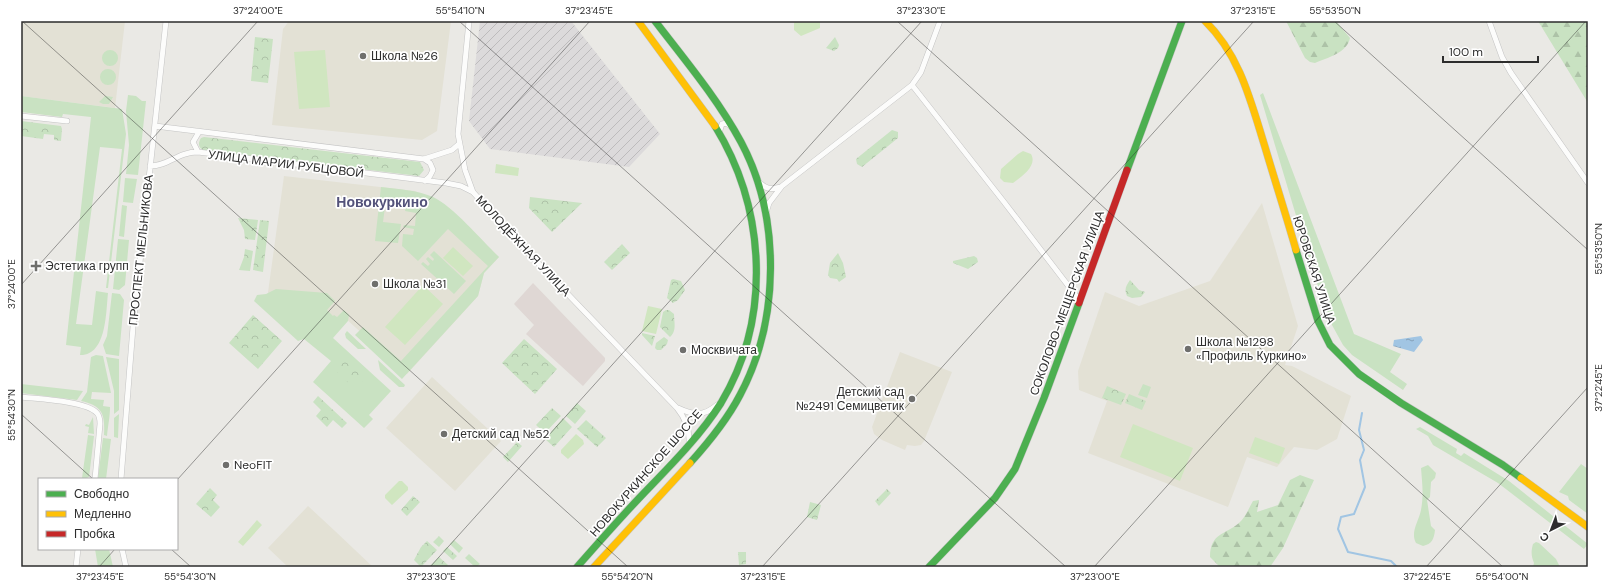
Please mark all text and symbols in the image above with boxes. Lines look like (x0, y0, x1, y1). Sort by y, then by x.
text: 37°24'00"E (233, 4, 283, 17)
text: 55°54'10"N (435, 4, 485, 17)
text: 37°23'45"E (565, 4, 613, 17)
text: 37°23'30"E (896, 4, 946, 17)
text: 37°23'15"E (1230, 4, 1276, 17)
text: 55°53'50"N (1309, 4, 1361, 17)
scale bar (1443, 38, 1538, 64)
text: 100 m (1449, 44, 1483, 60)
place label: Школа №26 (371, 48, 438, 64)
marker: Школа №26 (358, 51, 368, 61)
street label: УЛИЦА МАРИИ РУБЦОВОЙ (207, 146, 365, 182)
street label: ПРОСПЕКТ МЕЛЬНИКОВА (125, 174, 157, 326)
street label: МОЛОДЁЖНАЯ УЛИЦА (472, 192, 574, 300)
district label: Новокуркино (336, 193, 428, 211)
street label: СОКОЛОВО-МЕЩЕРСКАЯ УЛИЦА (1026, 208, 1108, 398)
street label: ЮРОВСКАЯ УЛИЦА (1289, 214, 1339, 326)
text: 55°53'50"N (1592, 223, 1605, 275)
place label: Эстетика групп (45, 258, 129, 274)
text: 37°24'00"E (5, 259, 18, 309)
marker: Эстетика групп (30, 260, 42, 272)
place label: Школа №31 (383, 276, 446, 292)
marker: Школа №31 (370, 279, 380, 289)
place label: Школа №1298 «Профиль Куркино» (1196, 334, 1307, 364)
place label: Москвичата (691, 342, 757, 358)
marker: Школа №1298 «Профиль Куркино» (1183, 344, 1193, 354)
marker: Москвичата (678, 345, 688, 355)
text: 37°22'45"E (1592, 364, 1605, 412)
place label: Детский сад №2491 Семицветик (796, 384, 905, 414)
text: 55°54'30"N (5, 389, 18, 441)
marker: Детский сад №2491 Семицветик (907, 394, 917, 404)
street label: НОВОКУРКИНСКОЕ ШОССЕ (586, 406, 706, 540)
place label: Детский сад №52 (452, 426, 549, 442)
marker: Детский сад №52 (439, 429, 449, 439)
place label: NeoFIT (234, 457, 272, 473)
marker: NeoFIT (221, 460, 231, 470)
legend (38, 478, 178, 550)
text: Свободно (74, 486, 129, 502)
text: Медленно (74, 506, 131, 522)
north arrow (1531, 510, 1571, 550)
text: Пробка (74, 526, 115, 542)
text: С (1537, 530, 1552, 545)
text: 37°23'45"E (76, 570, 124, 583)
text: 55°54'30"N (164, 570, 216, 583)
text: 37°23'30"E (406, 570, 456, 583)
text: 55°54'20"N (601, 570, 653, 583)
text: 37°23'15"E (740, 570, 786, 583)
text: 37°23'00"E (1070, 570, 1120, 583)
text: 37°22'45"E (1403, 570, 1451, 583)
text: 55°54'00"N (1476, 570, 1529, 583)

